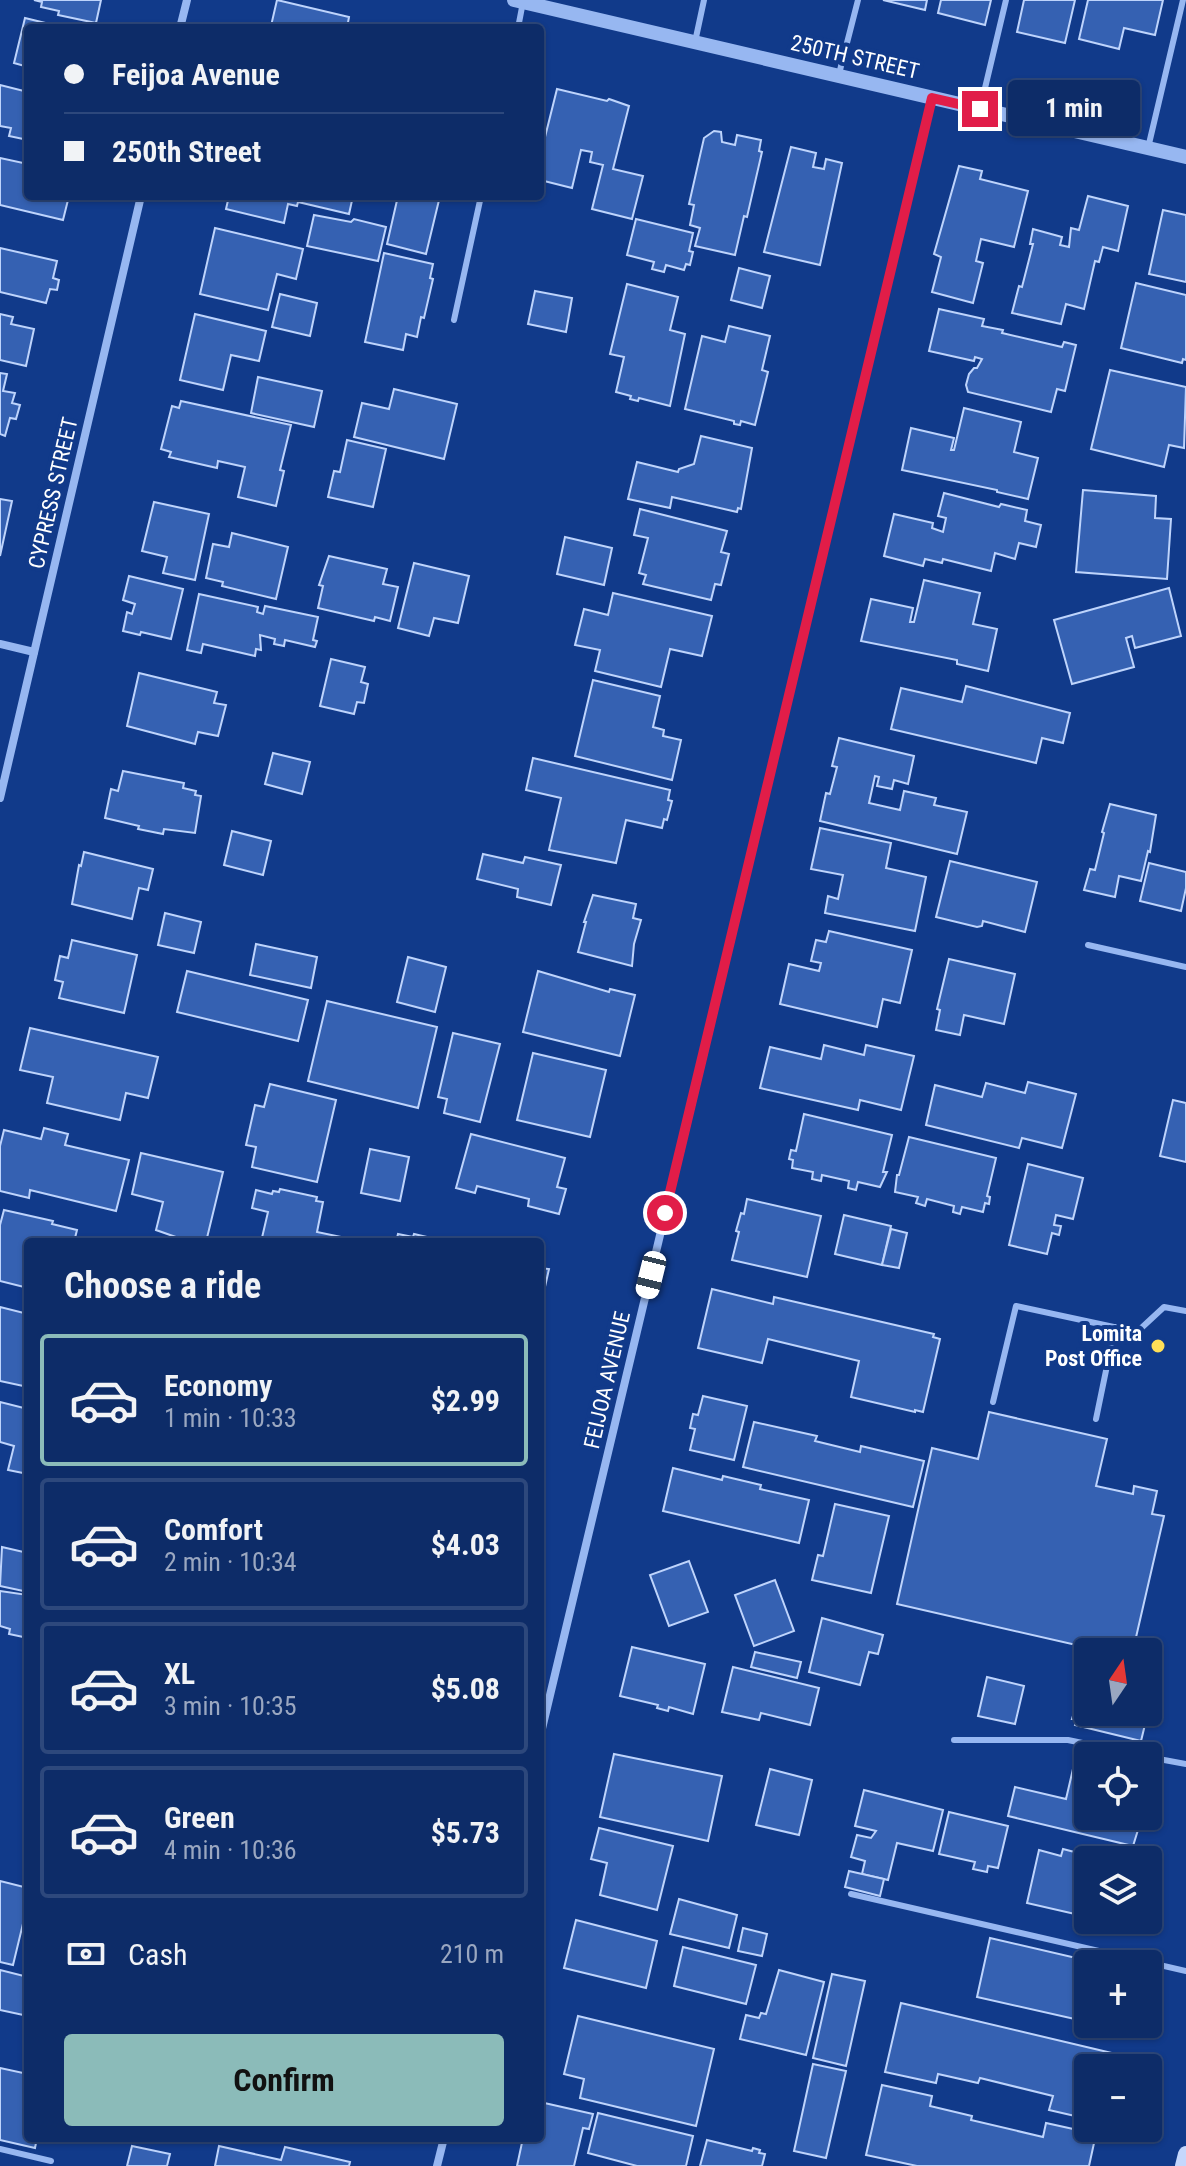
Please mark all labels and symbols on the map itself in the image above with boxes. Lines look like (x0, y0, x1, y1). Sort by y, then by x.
street label: 250TH STREET (788, 30, 922, 84)
callout: 1 min (1008, 81, 1140, 137)
route end (962, 91, 998, 127)
street label: CYPRESS STREET (23, 415, 83, 571)
route start (647, 1195, 683, 1231)
car (634, 1249, 668, 1301)
street label: FEIJOA AVENUE (579, 1309, 635, 1451)
place label: Lomita Post Office (1045, 1321, 1142, 1371)
marker: Lomita Post Office (1149, 1337, 1167, 1355)
north arrow (1074, 1638, 1162, 1726)

